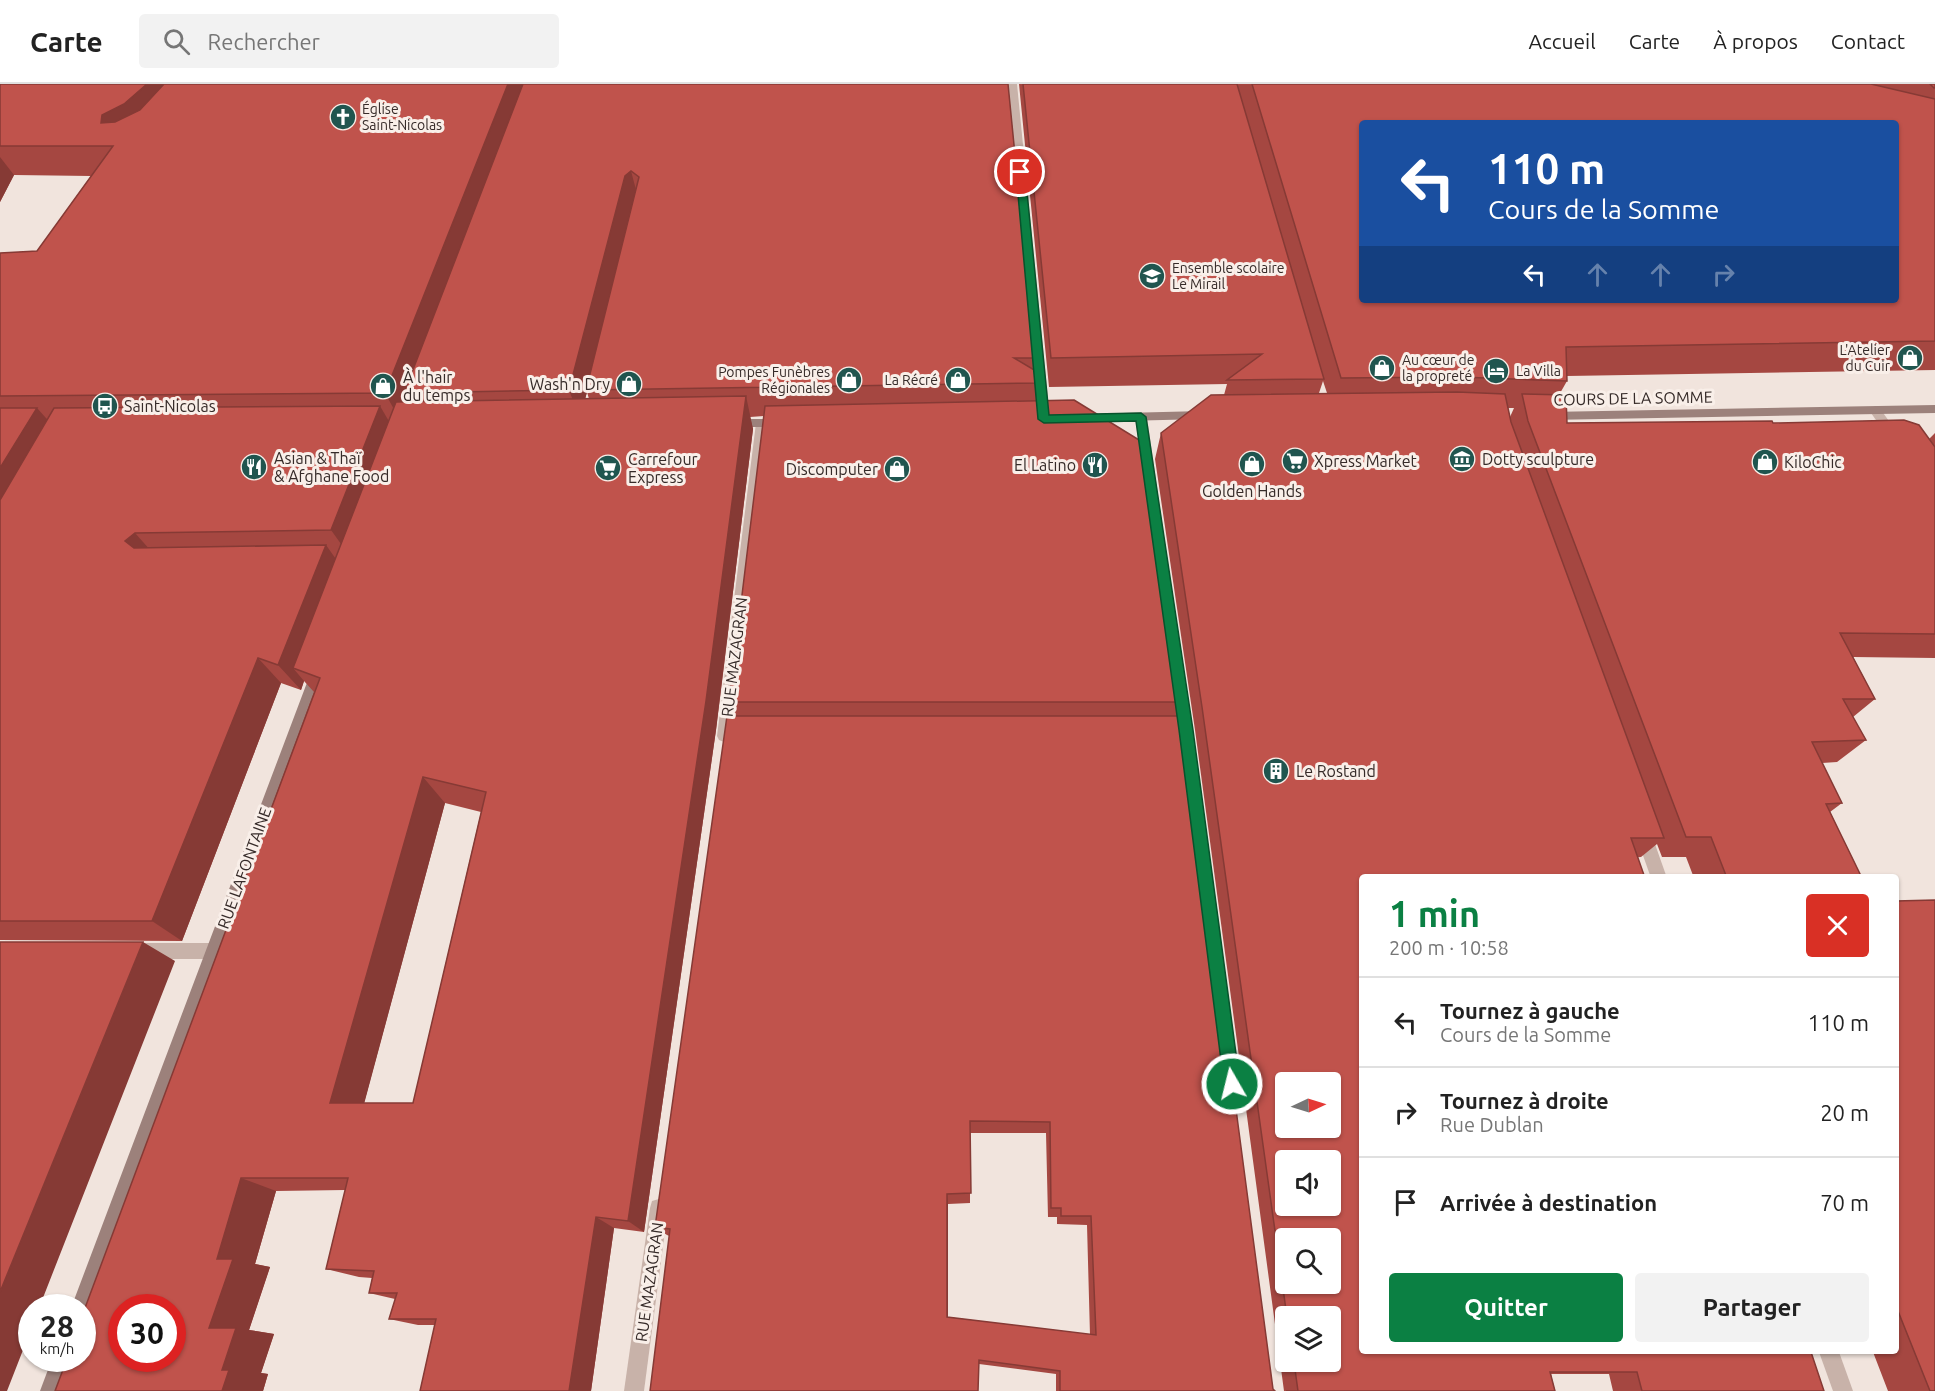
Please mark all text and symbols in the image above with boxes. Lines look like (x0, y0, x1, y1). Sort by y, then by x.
search box (139, 14, 559, 68)
icon: search (160, 25, 193, 58)
text: Carte (30, 26, 103, 57)
text: Rechercher (208, 29, 320, 54)
text: Accueil (1528, 29, 1596, 53)
text: Carte (1629, 29, 1680, 53)
text: À propos (1713, 29, 1798, 53)
text: Contact (1831, 29, 1905, 53)
place label: Église Saint-Nicolas (362, 100, 442, 133)
church icon: Église Saint-Nicolas (328, 102, 358, 132)
icon: left (1389, 144, 1467, 222)
text: 110 m (1488, 145, 1605, 192)
pin (994, 146, 1045, 197)
icon: arrive (1003, 155, 1036, 188)
text: Cours de la Somme (1488, 194, 1719, 224)
icon: left (1518, 258, 1551, 291)
icon: ahead (1581, 258, 1614, 291)
icon: ahead (1644, 258, 1677, 291)
icon: right (1707, 258, 1740, 291)
place label: Ensemble scolaire Le Mirail (1172, 260, 1285, 292)
school or university icon: Ensemble scolaire Le Mirail (1137, 261, 1167, 291)
place label: L'Atelier du Cuir (1840, 342, 1891, 374)
shop icon: L'Atelier du Cuir (1895, 343, 1925, 373)
place label: Au cœur de la propreté (1402, 352, 1474, 384)
shop icon: Au cœur de la propreté (1367, 353, 1397, 383)
hotel icon: La Villa (1481, 356, 1511, 386)
place label: La Villa (1516, 363, 1561, 379)
place label: Pompes Funèbres Régionales (718, 364, 830, 396)
shop icon: Pompes Funèbres Régionales (834, 365, 864, 395)
shop icon: La Récré (943, 365, 973, 395)
place label: À l'hair du temps (403, 366, 470, 404)
shop icon: Wash'n Dry (614, 369, 644, 399)
shop icon: À l'hair du temps (368, 371, 398, 401)
place label: La Récré (885, 372, 938, 388)
place label: Wash'n Dry (530, 375, 610, 393)
street label: COURS DE LA SOMME (1553, 388, 1713, 408)
bus stop icon: Saint-Nicolas (90, 391, 120, 421)
place label: Saint-Nicolas (124, 397, 216, 415)
museum icon: Dotty sculpture (1447, 444, 1477, 474)
supermarket icon: Xpress Market (1280, 446, 1310, 476)
shop icon: KiloChic (1750, 447, 1780, 477)
place label: Asian & Thaï & Afghane Food (274, 449, 389, 485)
shop icon: Golden Hands (1237, 449, 1267, 479)
place label: Carrefour Express (628, 450, 698, 486)
restaurant icon: El Latino (1080, 450, 1110, 480)
place label: Dotty sculpture (1482, 450, 1594, 468)
restaurant icon: Asian & Thaï & Afghane Food (239, 452, 269, 482)
place label: Xpress Market (1314, 452, 1417, 470)
supermarket icon: Carrefour Express (593, 453, 623, 483)
place label: KiloChic (1784, 453, 1842, 471)
shop icon: Discomputer (882, 454, 912, 484)
place label: El Latino (1014, 456, 1076, 474)
place label: Discomputer (786, 460, 878, 478)
place label: Golden Hands (1202, 482, 1302, 500)
street label: RUE MAZAGRAN (718, 596, 750, 718)
building icon: Le Rostand (1261, 756, 1291, 786)
place label: Le Rostand (1296, 762, 1376, 780)
street label: RUE LAFONTAINE (214, 805, 274, 931)
text: 1 min (1389, 893, 1480, 934)
button: close (1806, 894, 1869, 957)
text: 200 m · 10:58 (1389, 936, 1509, 959)
text: Tournez à gauche (1440, 998, 1620, 1023)
icon: left (1389, 1006, 1422, 1039)
text: 110 m (1808, 1010, 1869, 1035)
text: Cours de la Somme (1440, 1023, 1611, 1046)
position arrow (1200, 1052, 1264, 1116)
north arrow (1275, 1072, 1341, 1138)
map controls (1275, 1072, 1341, 1372)
text: Tournez à droite (1440, 1088, 1609, 1113)
icon: right (1389, 1096, 1422, 1129)
text: 20 m (1820, 1100, 1869, 1125)
text: Rue Dublan (1440, 1113, 1544, 1136)
button: sound (1275, 1150, 1341, 1216)
icon: arrive (1389, 1186, 1422, 1219)
text: Arrivée à destination (1440, 1190, 1657, 1215)
text: 70 m (1820, 1190, 1869, 1215)
street label: RUE MAZAGRAN (632, 1221, 666, 1343)
button: search (1275, 1228, 1341, 1294)
button: Quitter (1389, 1273, 1623, 1342)
button: Partager (1635, 1273, 1869, 1342)
speed limit sign: 30 (108, 1294, 186, 1372)
button: layers (1275, 1306, 1341, 1372)
text: 28 (40, 1309, 74, 1343)
text: km/h (40, 1340, 74, 1357)

